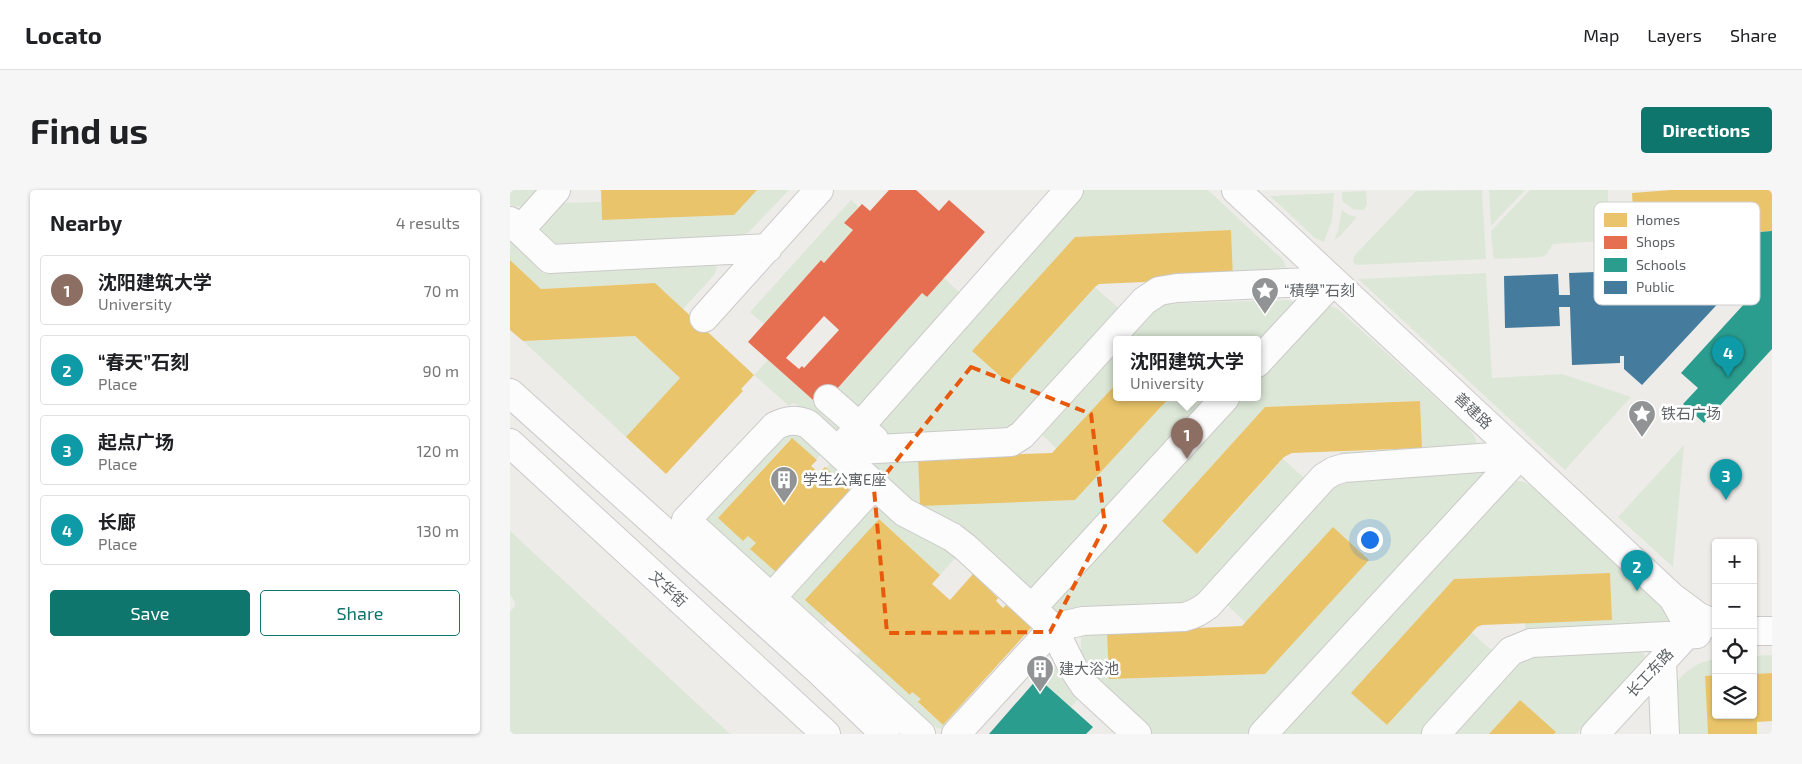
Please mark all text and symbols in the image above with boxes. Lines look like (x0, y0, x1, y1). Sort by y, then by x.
text: Locato (25, 20, 102, 49)
text: Map (1583, 24, 1619, 46)
text: Layers (1647, 24, 1702, 46)
text: Share (1730, 24, 1777, 46)
button: Directions (1641, 107, 1772, 153)
text: Find us (30, 109, 148, 151)
legend (1594, 202, 1760, 305)
text: Nearby (50, 210, 122, 235)
text: Homes (1636, 211, 1680, 228)
text: 4 results (396, 213, 460, 232)
text: Shops (1636, 233, 1675, 250)
text: Schools (1636, 256, 1686, 273)
text: 沈阳建筑大学 (98, 270, 212, 293)
place icon: “積學”石刻 (1250, 276, 1280, 315)
text: Public (1636, 278, 1675, 295)
text: 1 (64, 281, 70, 300)
text: 70 m (424, 281, 459, 300)
place label: “積學”石刻 (1284, 281, 1355, 299)
text: University (98, 294, 172, 313)
popup (1113, 336, 1261, 401)
pin: 4 (1712, 336, 1744, 377)
text: 沈阳建筑大学 (1130, 349, 1244, 372)
text: “春天”石刻 (98, 350, 189, 373)
text: 2 (62, 361, 72, 380)
text: 90 m (423, 361, 459, 380)
text: University (1130, 373, 1204, 392)
text: Place (98, 374, 137, 393)
street label: 善建路 (1451, 388, 1496, 432)
place icon: 铁石广场 (1627, 399, 1657, 438)
place label: 铁石广场 (1661, 404, 1721, 422)
pin: 1 (1171, 418, 1203, 459)
text: 起点广场 (98, 430, 174, 453)
text: 3 (62, 441, 72, 460)
text: 120 m (416, 441, 459, 460)
text: Place (98, 454, 137, 473)
pin: 3 (1710, 459, 1742, 500)
building icon: 学生公寓E座 (769, 465, 799, 504)
place label: 学生公寓E座 (803, 470, 886, 488)
text: 长廊 (98, 510, 136, 533)
text: 4 (62, 521, 72, 540)
text: 130 m (417, 521, 459, 540)
your location (1357, 527, 1383, 553)
text: Place (98, 534, 137, 553)
map controls (1712, 539, 1757, 719)
button: + (1712, 539, 1757, 584)
pin: 2 (1621, 550, 1653, 591)
street label: 文华街 (646, 566, 691, 610)
button: − (1712, 584, 1757, 629)
button: Save (50, 590, 250, 636)
button: Share (260, 590, 460, 636)
button: locate (1712, 629, 1757, 674)
street label: 长工东路 (1622, 644, 1676, 700)
building icon: 建大浴池 (1025, 654, 1055, 693)
place label: 建大浴池 (1059, 659, 1119, 677)
button: layers (1712, 674, 1757, 719)

